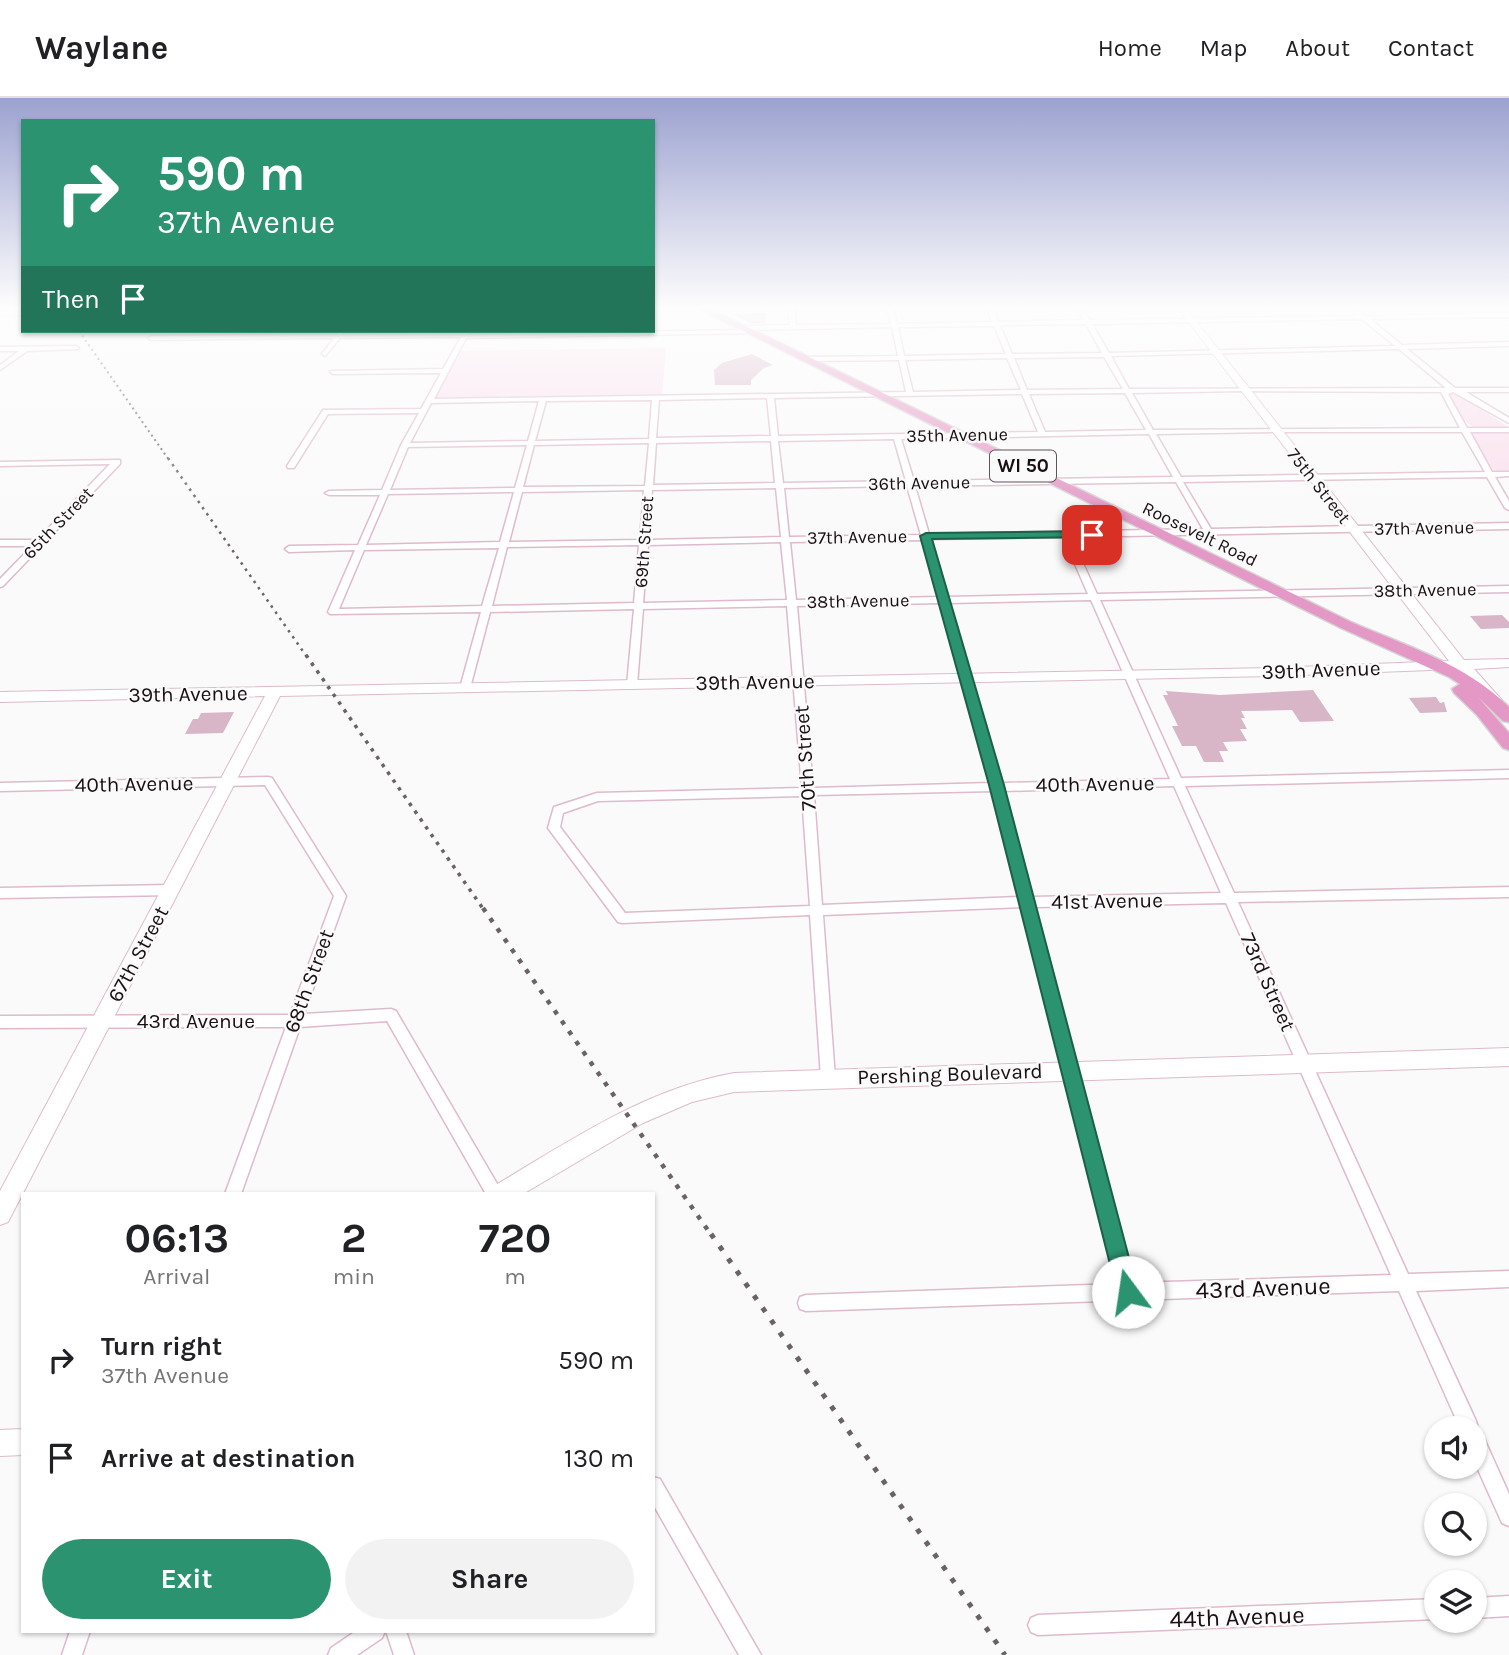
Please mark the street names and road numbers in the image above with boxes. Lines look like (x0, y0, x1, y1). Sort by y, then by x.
street label: 35th Avenue (906, 423, 1008, 447)
street label: 75th Street (1283, 444, 1355, 528)
road number: WI 50 (990, 450, 1056, 482)
street label: 36th Avenue (868, 471, 970, 495)
street label: 65th Street (18, 482, 98, 564)
street label: 69th Street (630, 495, 658, 589)
street label: Roosevelt Road (1139, 497, 1261, 571)
street label: 37th Avenue (1374, 516, 1474, 540)
street label: 37th Avenue (807, 525, 907, 549)
street label: 38th Avenue (1373, 578, 1477, 602)
street label: 38th Avenue (806, 589, 910, 613)
street label: 39th Avenue (1261, 656, 1381, 684)
street label: 39th Avenue (695, 669, 815, 695)
street label: 39th Avenue (128, 681, 248, 707)
street label: 70th Street (789, 704, 821, 811)
street label: 40th Avenue (74, 771, 194, 797)
street label: 40th Avenue (1035, 771, 1155, 797)
street label: 41st Avenue (1051, 888, 1163, 914)
street label: 67th Street (103, 902, 173, 1006)
street label: 68th Street (279, 926, 339, 1036)
street label: 73rd Street (1236, 929, 1300, 1035)
street label: 43rd Avenue (137, 1009, 255, 1033)
street label: Pershing Boulevard (857, 1059, 1043, 1089)
street label: 43rd Avenue (1195, 1272, 1331, 1304)
street label: 44th Avenue (1169, 1601, 1305, 1633)

